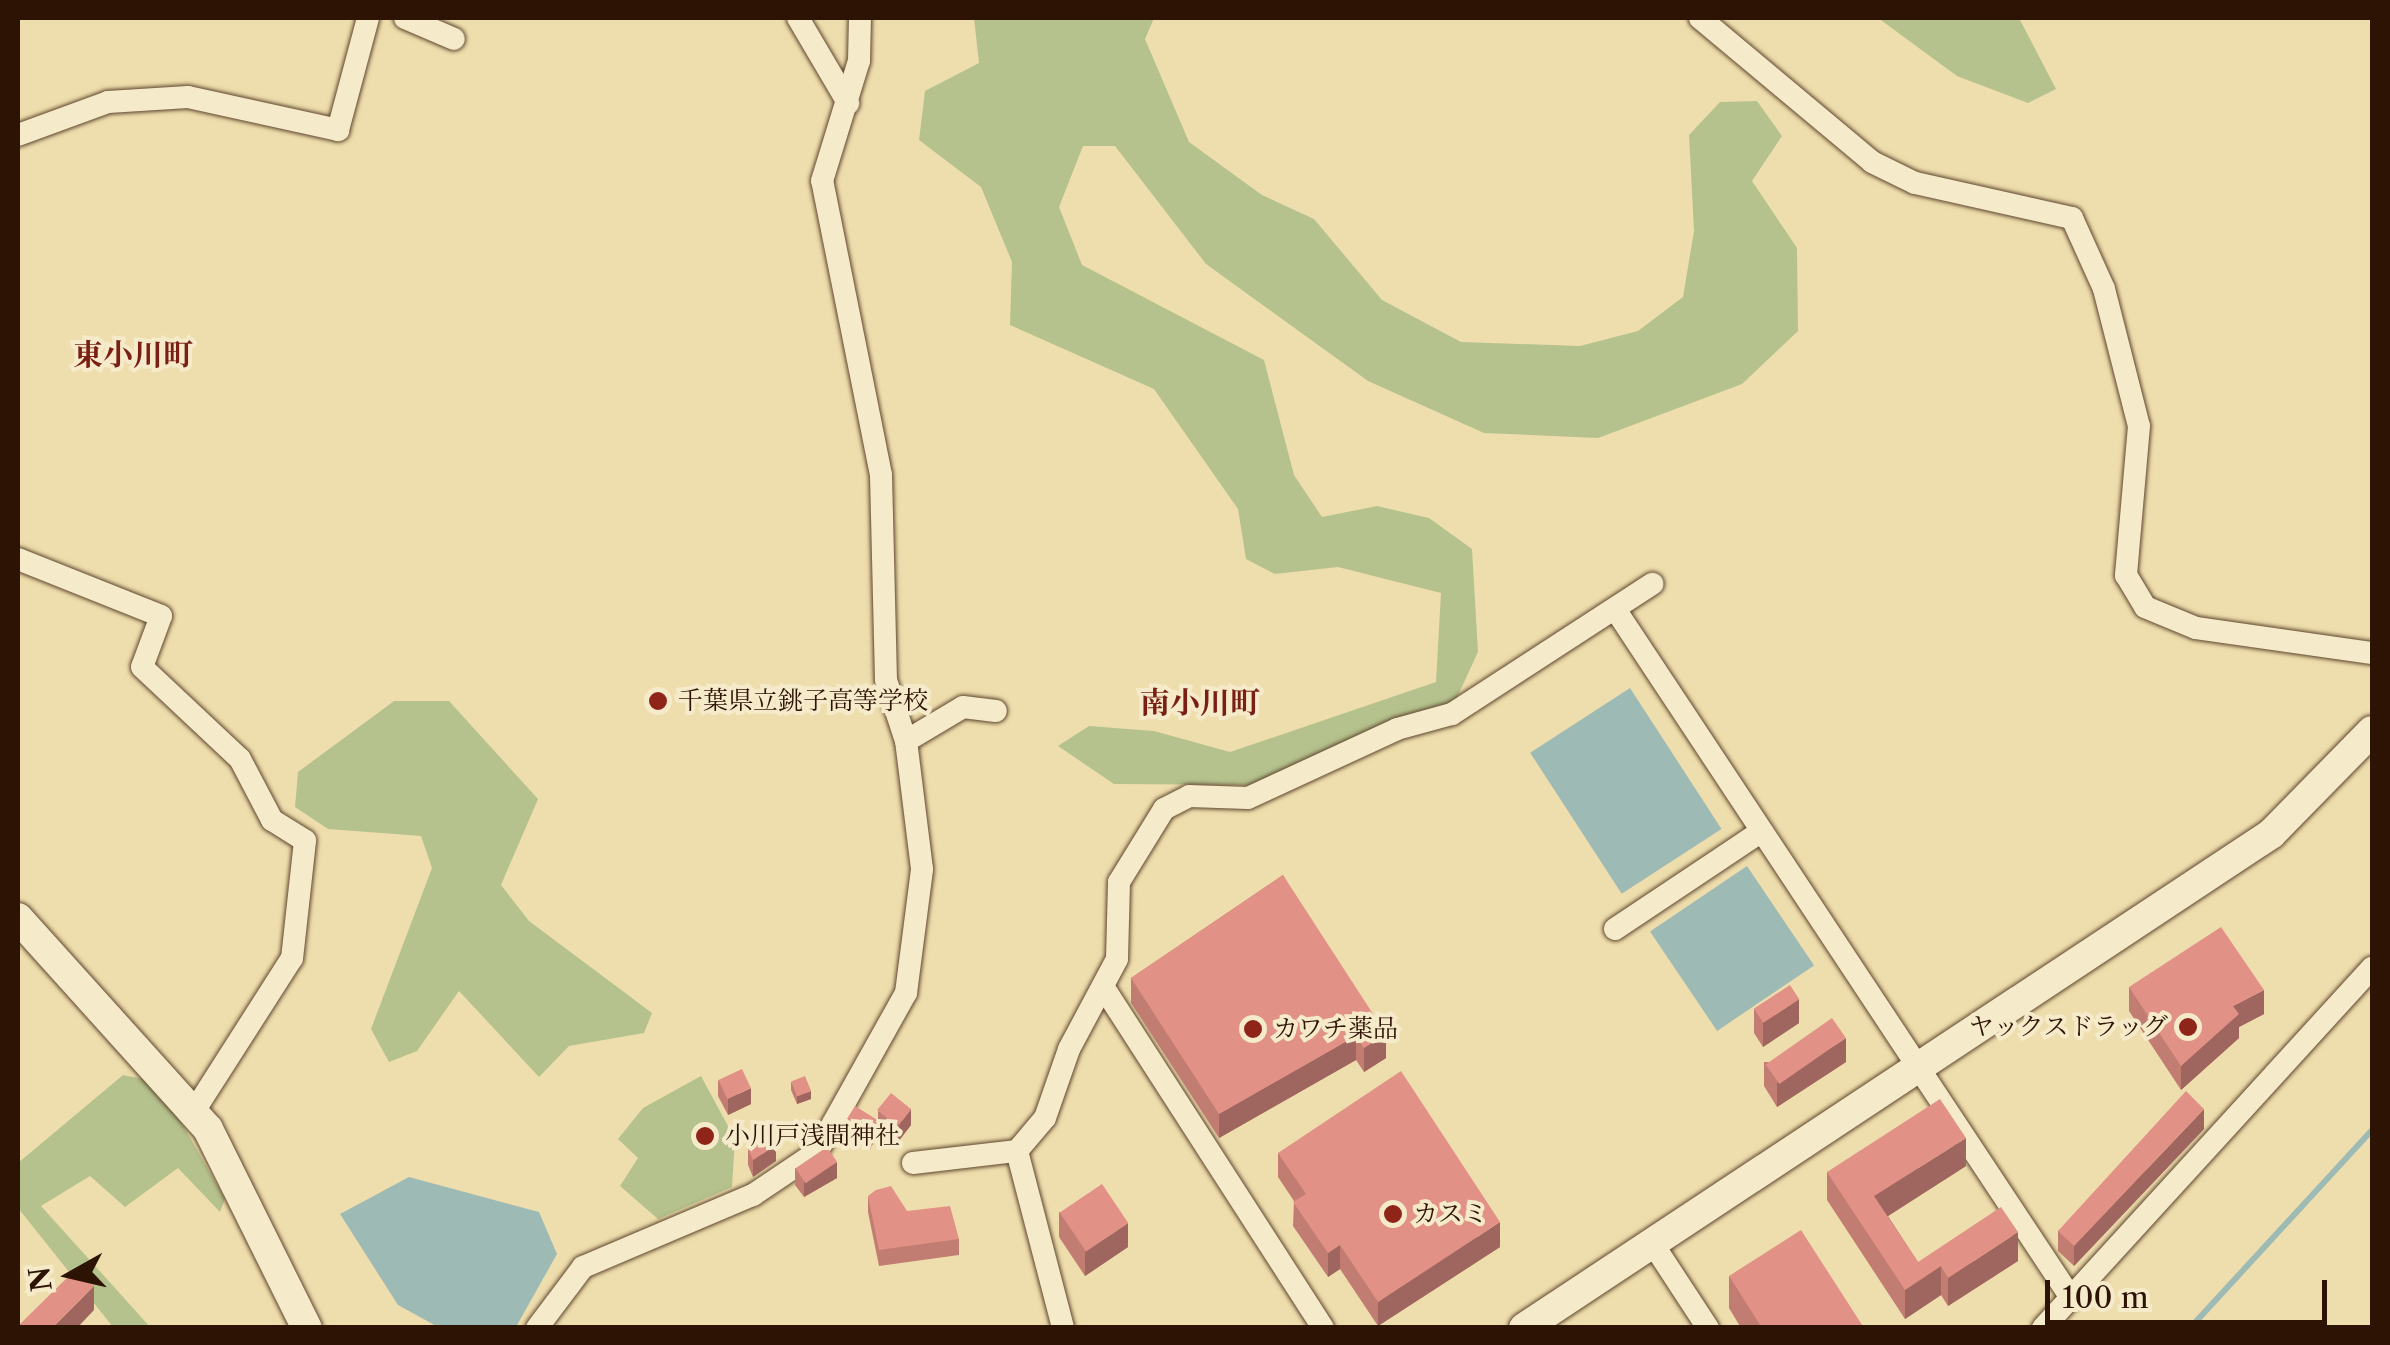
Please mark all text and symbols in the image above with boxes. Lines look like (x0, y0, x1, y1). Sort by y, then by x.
district label: 東小川町 (73, 337, 193, 373)
district label: 南小川町 (1140, 685, 1260, 721)
place label: 千葉県立銚子高等学校 (678, 686, 928, 716)
marker: 千葉県立銚子高等学校 (647, 690, 669, 712)
place label: ヤックスドラッグ (1968, 1012, 2168, 1042)
place label: カワチ薬品 (1273, 1014, 1398, 1044)
marker: ヤックスドラッグ (2177, 1016, 2199, 1038)
marker: カワチ薬品 (1242, 1018, 1264, 1040)
place label: 小川戸浅間神社 (725, 1121, 900, 1151)
marker: 小川戸浅間神社 (694, 1125, 716, 1147)
place label: カスミ (1413, 1199, 1488, 1229)
marker: カスミ (1382, 1203, 1404, 1225)
north arrow (20, 1225, 120, 1325)
scale bar (2050, 1260, 2332, 1322)
text: N (22, 1265, 59, 1294)
text: 100 m (2062, 1279, 2149, 1316)

